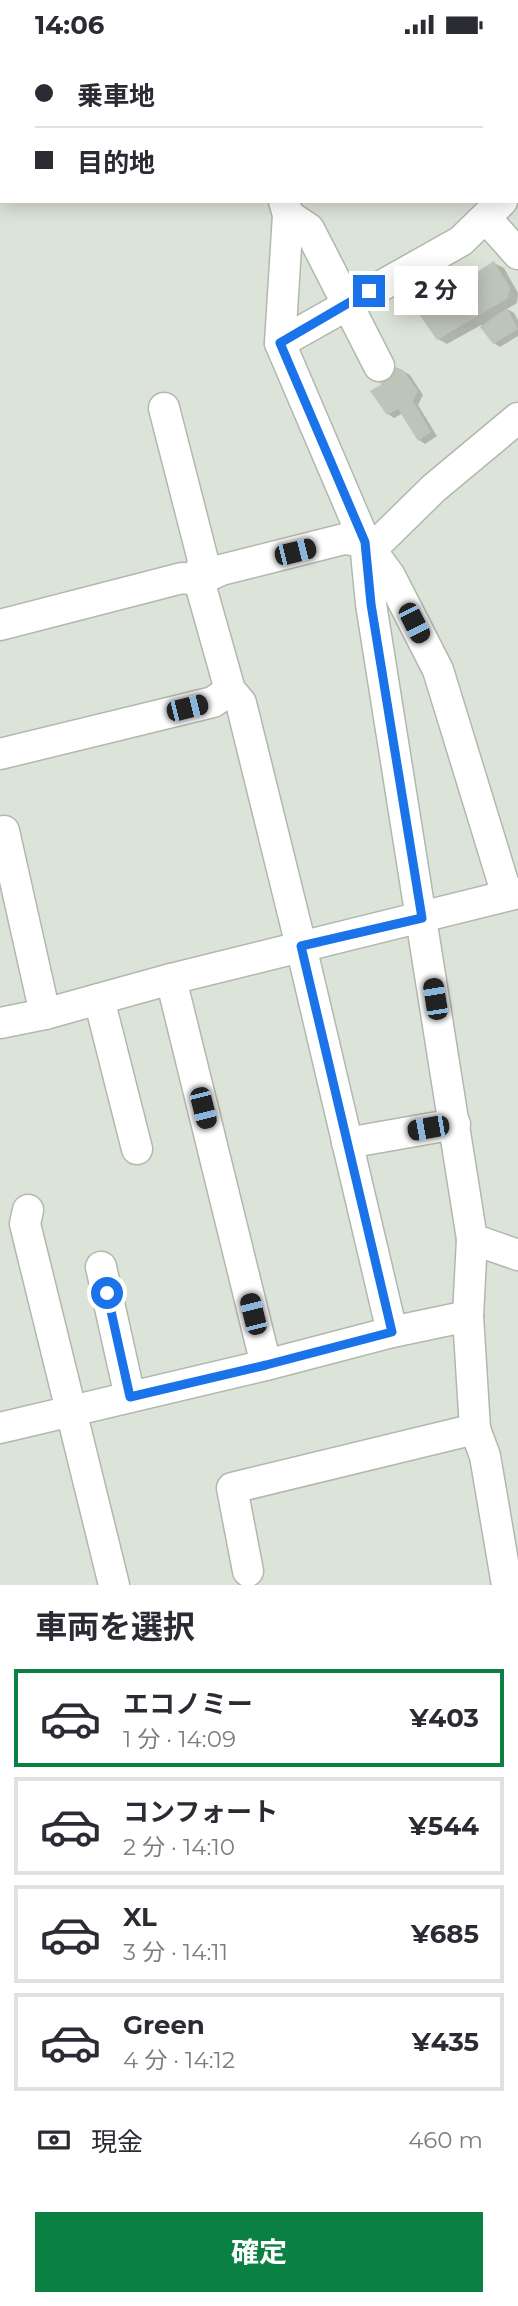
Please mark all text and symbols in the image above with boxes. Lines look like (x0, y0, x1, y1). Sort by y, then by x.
text: 14:06 (35, 9, 104, 41)
text: 乗車地 (77, 80, 155, 112)
text: 目的地 (77, 147, 155, 179)
callout: 2 分 (394, 267, 478, 315)
route end (353, 275, 385, 307)
text: 2 分 (414, 276, 458, 304)
car (273, 537, 318, 567)
car (396, 600, 433, 646)
car (165, 693, 210, 723)
car (422, 977, 449, 1021)
car (188, 1085, 219, 1131)
car (406, 1114, 451, 1142)
route start (91, 1277, 123, 1309)
car (238, 1291, 269, 1337)
text: 車両を選択 (35, 1607, 195, 1646)
icon: car (39, 1687, 102, 1750)
text: エコノミー (123, 1688, 253, 1720)
text: ¥403 (409, 1702, 479, 1734)
text: 1 分 · 14:09 (123, 1725, 236, 1753)
icon: car (39, 1795, 102, 1858)
text: コンフォート (123, 1796, 278, 1828)
text: ¥544 (409, 1810, 479, 1842)
text: 2 分 · 14:10 (123, 1833, 235, 1861)
text: XL (123, 1901, 157, 1933)
icon: car (39, 1903, 102, 1966)
text: ¥685 (411, 1918, 479, 1950)
text: 3 分 · 14:11 (123, 1938, 228, 1966)
text: Green (123, 2009, 205, 2041)
icon: car (39, 2011, 102, 2074)
text: ¥435 (412, 2026, 479, 2058)
text: 4 分 · 14:12 (123, 2046, 235, 2074)
icon: cash (35, 2121, 73, 2159)
text: 現金 (91, 2126, 143, 2158)
text: 460 m (408, 2126, 483, 2154)
button: 確定 (35, 2212, 483, 2292)

